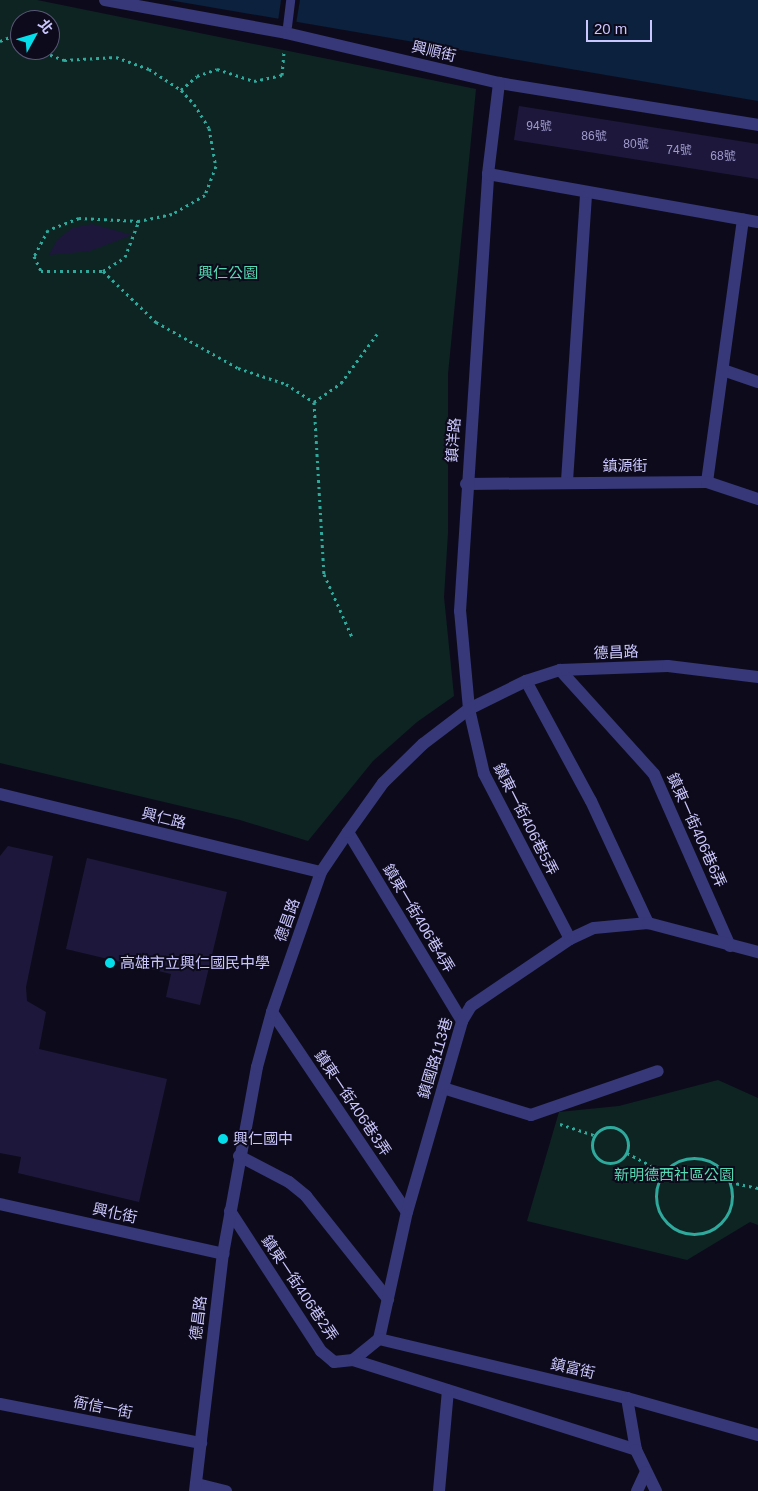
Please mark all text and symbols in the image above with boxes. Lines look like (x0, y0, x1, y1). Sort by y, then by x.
north arrow (10, 10, 60, 60)
scale bar (588, 10, 654, 42)
text: 北 (35, 16, 57, 37)
text: 20 m (594, 20, 627, 37)
street label: 興順街 (410, 37, 458, 65)
house number: 94號 (526, 120, 552, 134)
house number: 86號 (581, 130, 607, 144)
house number: 80號 (623, 138, 649, 152)
house number: 74號 (666, 144, 692, 158)
house number: 68號 (710, 150, 736, 164)
park label: 興仁公園 (198, 264, 258, 282)
street label: 鎮洋路 (442, 417, 464, 463)
street label: 鎮源街 (603, 457, 647, 475)
street label: 德昌路 (593, 642, 639, 662)
street label: 鎮東一街406巷5弄 (490, 760, 562, 878)
street label: 鎮東一街406巷6弄 (664, 770, 730, 890)
street label: 興仁路 (140, 804, 188, 832)
street label: 鎮東一街406巷4弄 (380, 860, 458, 976)
street label: 德昌路 (271, 896, 303, 944)
place label: 高雄市立興仁國民中學 (120, 954, 270, 972)
marker: 高雄市立興仁國民中學 (104, 957, 116, 969)
street label: 鎮國路113巷 (414, 1015, 456, 1101)
street label: 鎮東一街406巷3弄 (311, 1047, 395, 1159)
place label: 興仁國中 (233, 1130, 293, 1148)
marker: 興仁國中 (217, 1133, 229, 1145)
park label: 新明德西社區公園 (614, 1166, 734, 1184)
street label: 興化街 (91, 1200, 139, 1226)
street label: 鎮東一街406巷2弄 (258, 1232, 342, 1344)
street label: 德昌路 (186, 1295, 210, 1341)
street label: 鎮富街 (549, 1354, 597, 1382)
street label: 衙信一街 (72, 1392, 134, 1422)

